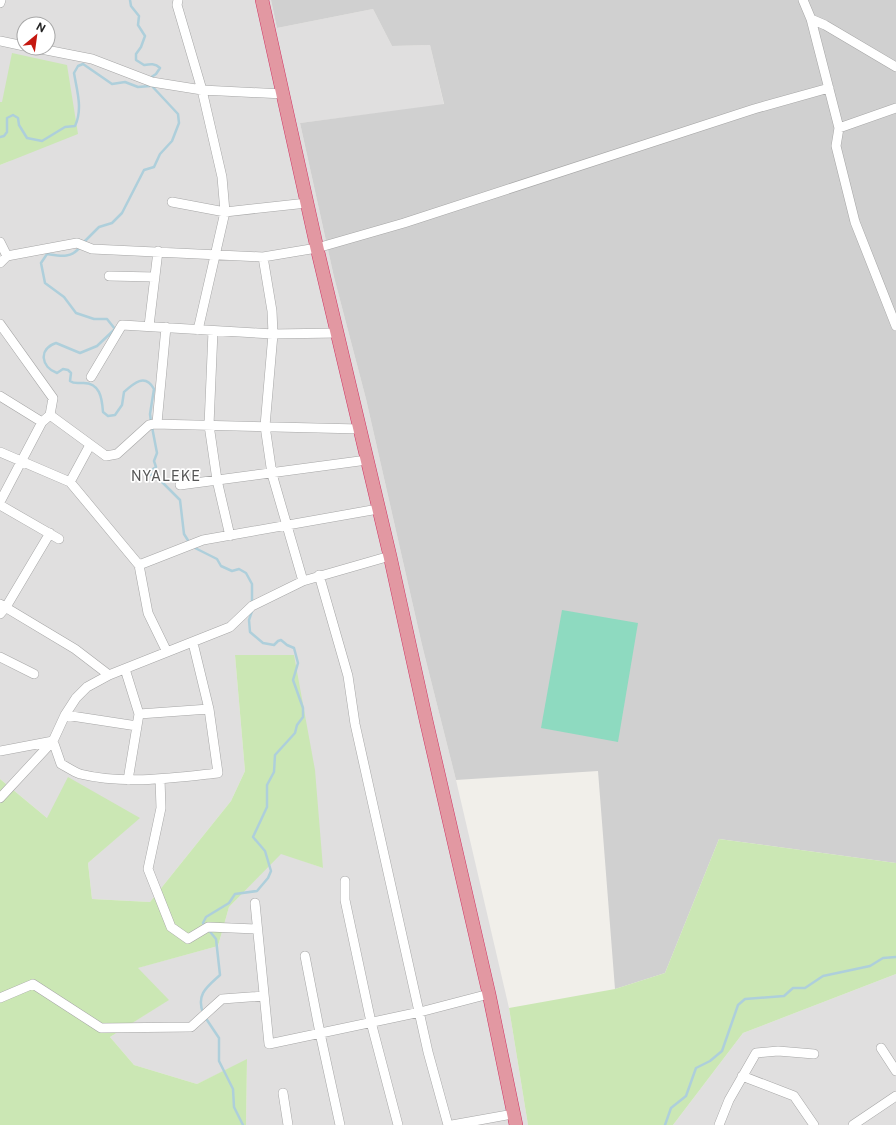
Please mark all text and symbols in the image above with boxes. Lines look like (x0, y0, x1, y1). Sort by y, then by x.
north arrow (16, 16, 56, 56)
text: N (34, 20, 48, 35)
district label: NYALEKE (131, 468, 201, 484)

